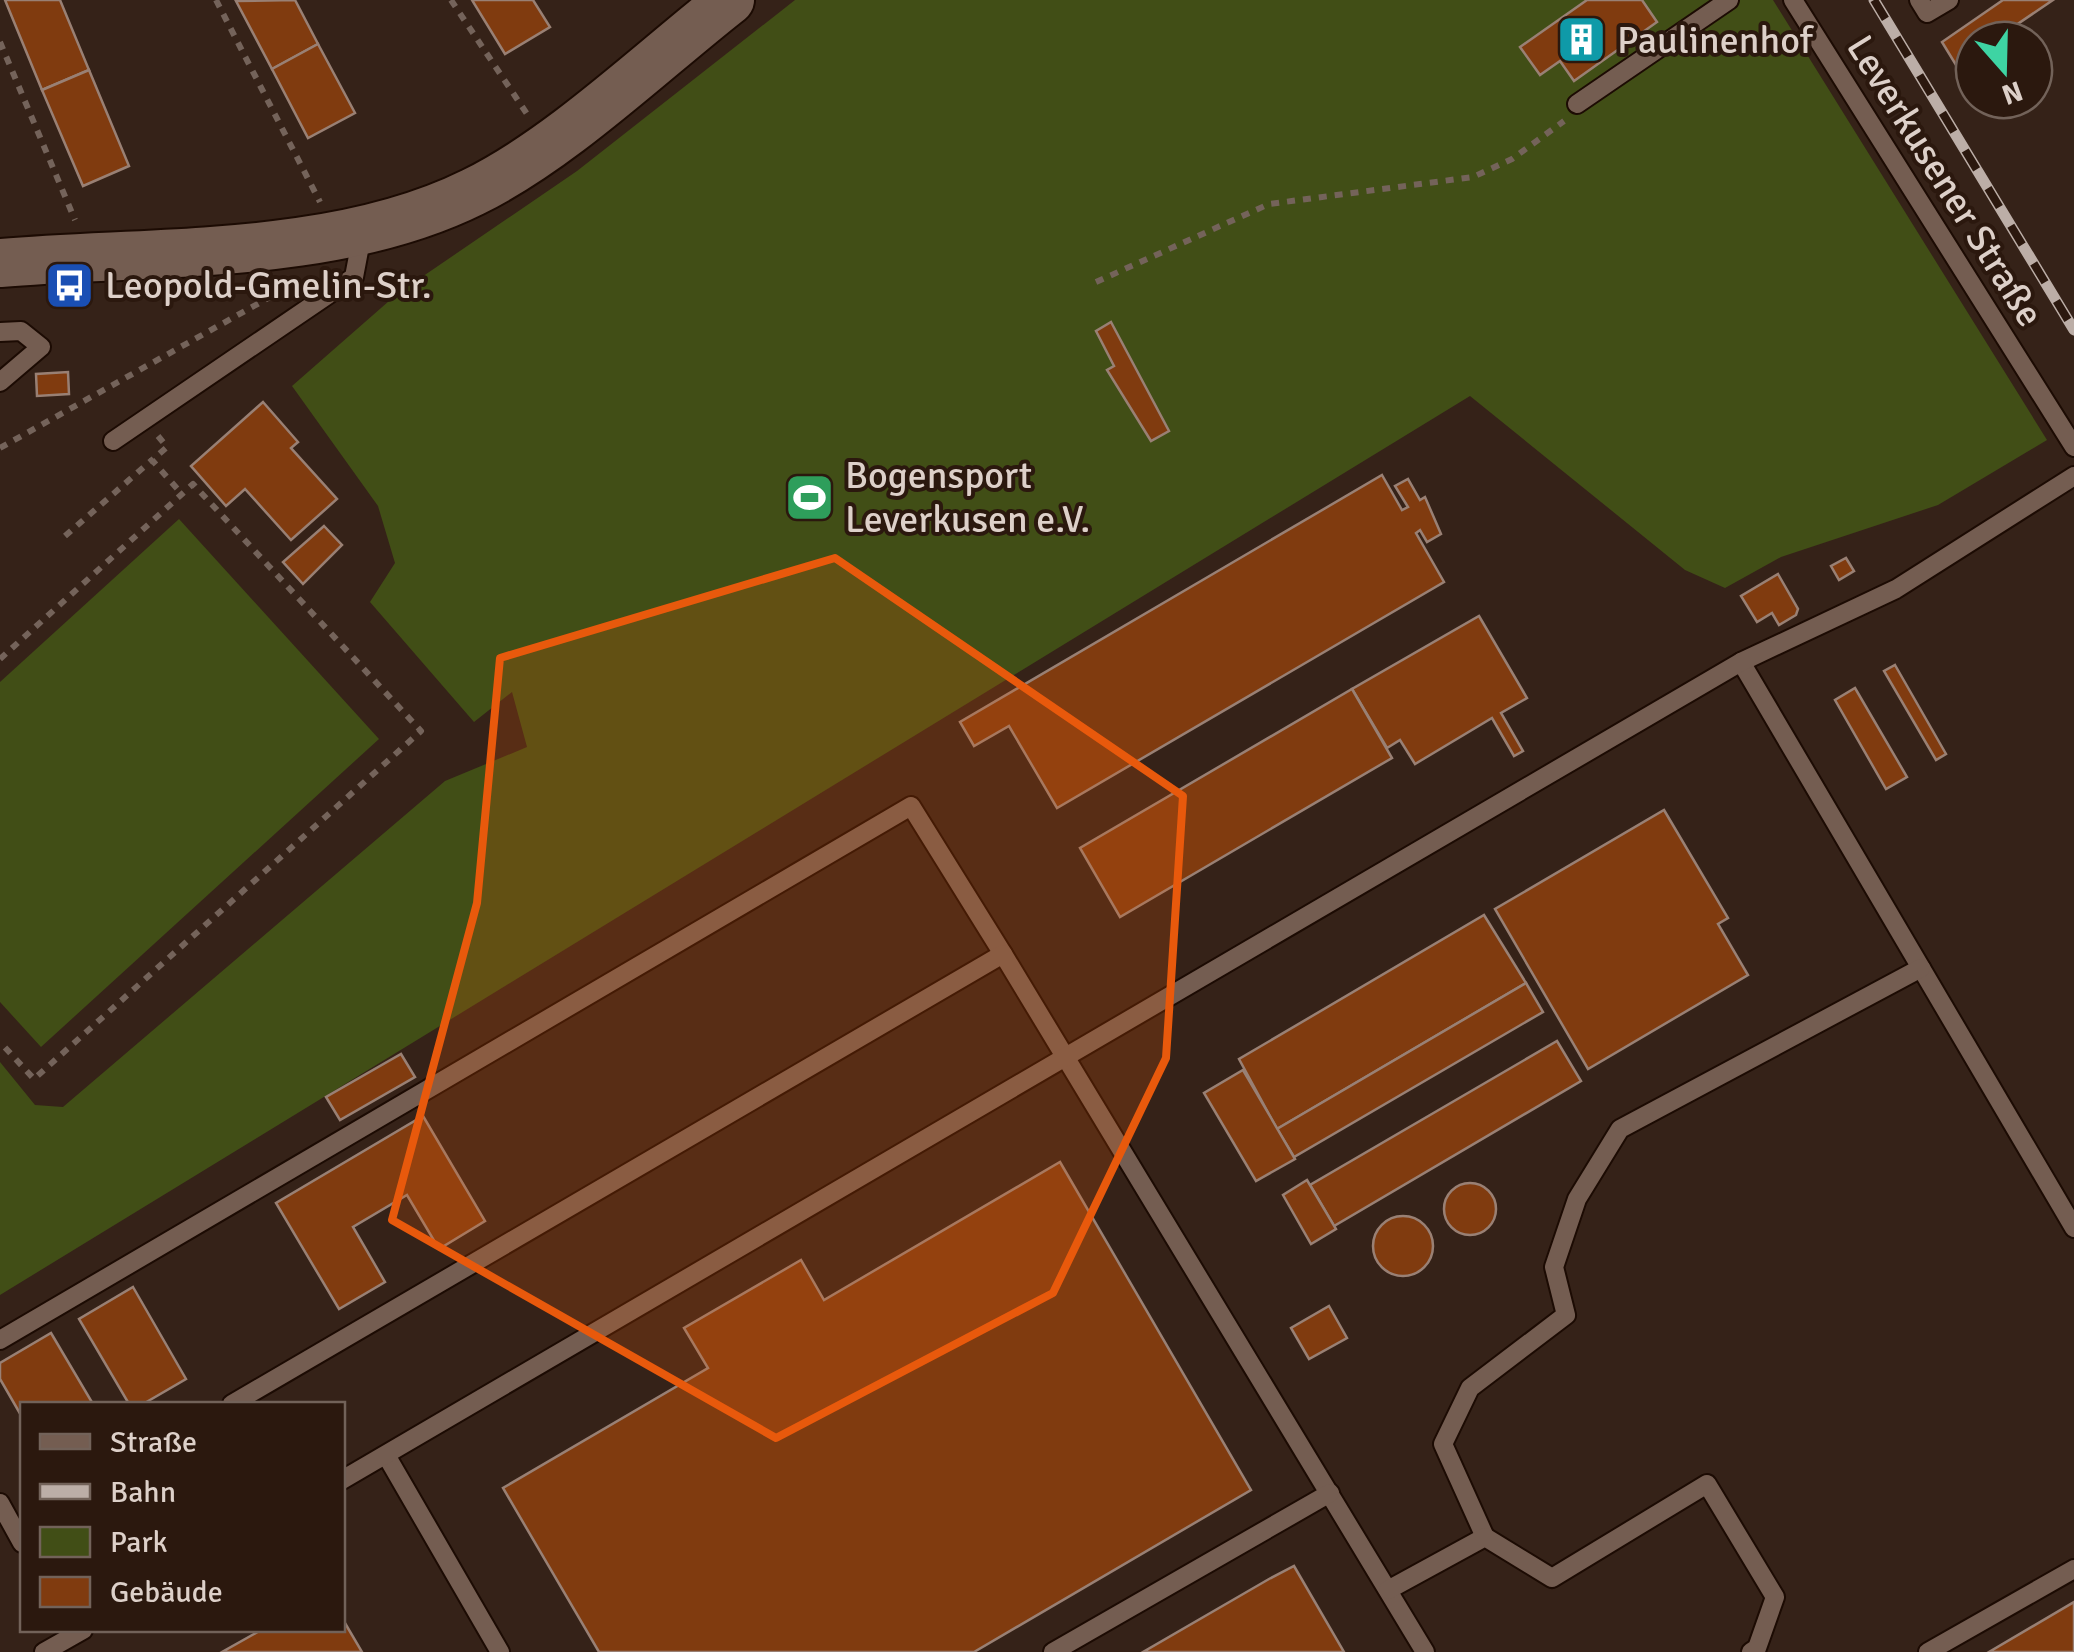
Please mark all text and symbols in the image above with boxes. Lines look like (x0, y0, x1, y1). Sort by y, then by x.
building icon: Paulinenhof (1556, 14, 1608, 66)
place label: Paulinenhof (1617, 17, 1815, 64)
north arrow (1954, 20, 2054, 120)
street label: Leverkusener Straße (1836, 27, 2054, 335)
text: N (1997, 73, 2027, 112)
bus stop icon: Leopold-Gmelin-Str. (44, 259, 96, 311)
place label: Leopold-Gmelin-Str. (105, 262, 432, 309)
place label: Bogensport Leverkusen e.V. (845, 452, 1090, 543)
sports icon: Bogensport Leverkusen e.V. (784, 471, 836, 523)
legend (20, 1402, 345, 1632)
text: Straße (110, 1424, 197, 1461)
text: Bahn (110, 1474, 176, 1511)
text: Park (110, 1524, 168, 1561)
text: Gebäude (110, 1574, 223, 1611)

